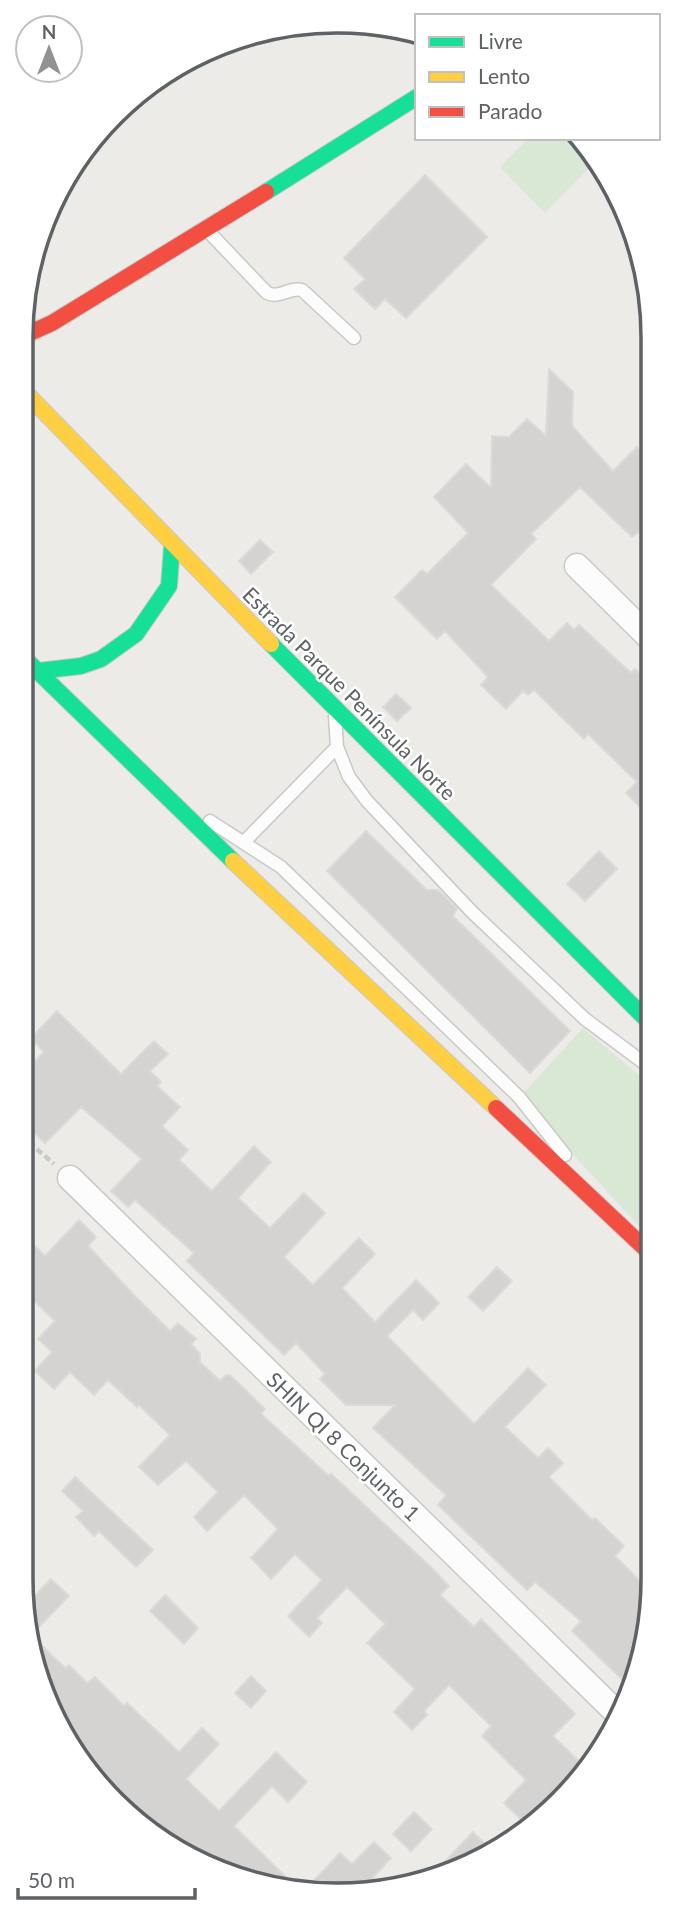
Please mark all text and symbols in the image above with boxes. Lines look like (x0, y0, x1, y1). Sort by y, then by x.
north arrow (14, 14, 84, 84)
legend (415, 14, 660, 140)
text: N (42, 20, 56, 43)
text: Livre (478, 28, 523, 53)
text: Lento (478, 63, 530, 88)
text: Parado (478, 98, 542, 123)
street label: Estrada Parque Península Norte (238, 581, 462, 805)
street label: SHIN QI 8 Conjunto 1 (262, 1366, 426, 1526)
scale bar (18, 1856, 194, 1900)
text: 50 m (28, 1867, 75, 1892)

